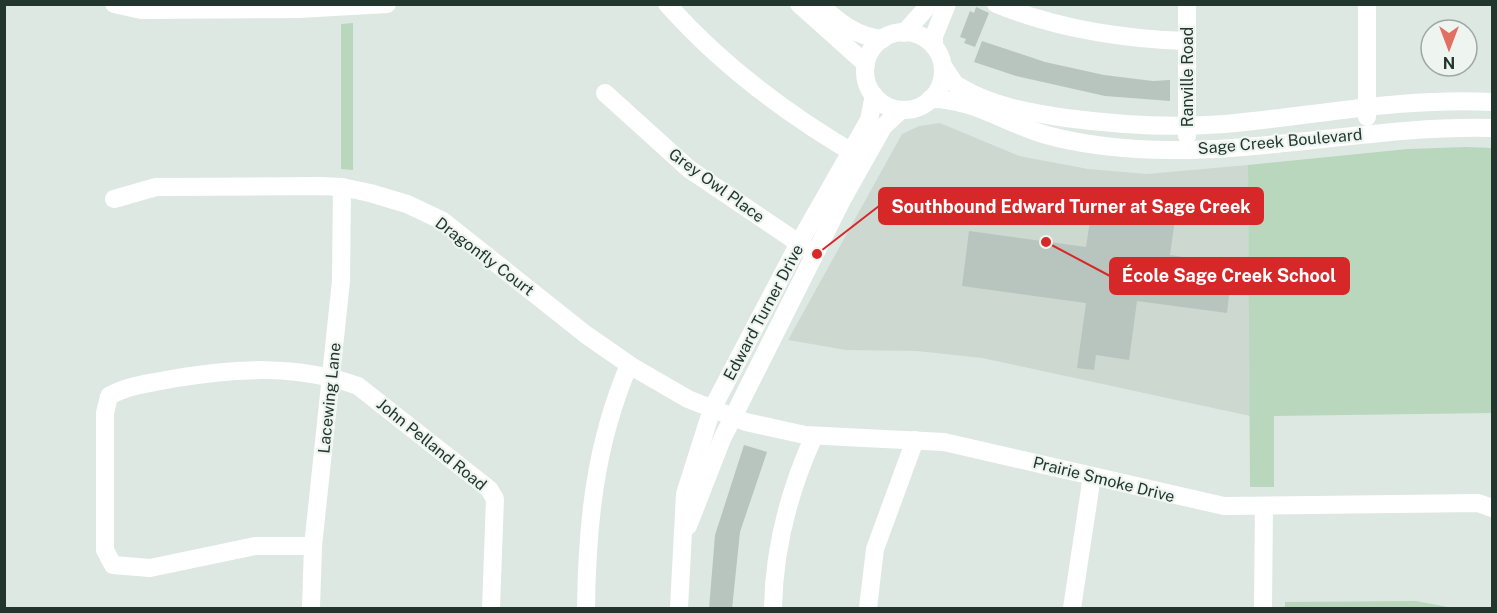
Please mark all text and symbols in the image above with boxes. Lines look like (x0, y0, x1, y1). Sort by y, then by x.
north arrow (1419, 18, 1479, 78)
street label: Ranville Road (1178, 27, 1197, 127)
text: N (1443, 53, 1455, 72)
street label: Sage Creek Boulevard (1197, 125, 1363, 158)
street label: Grey Owl Place (665, 144, 768, 226)
callout: Southbound Edward Turner at Sage Creek (879, 188, 1263, 224)
text: Southbound Edward Turner at Sage Creek (891, 196, 1251, 217)
street label: Dragonfly Court (432, 213, 538, 300)
street label: Edward Turner Drive (720, 241, 807, 383)
callout: École Sage Creek School (1110, 258, 1349, 294)
text: École Sage Creek School (1122, 264, 1336, 286)
street label: Lacewing Lane (314, 342, 345, 454)
street label: John Pelland Road (373, 394, 490, 494)
street label: Prairie Smoke Drive (1031, 453, 1177, 506)

